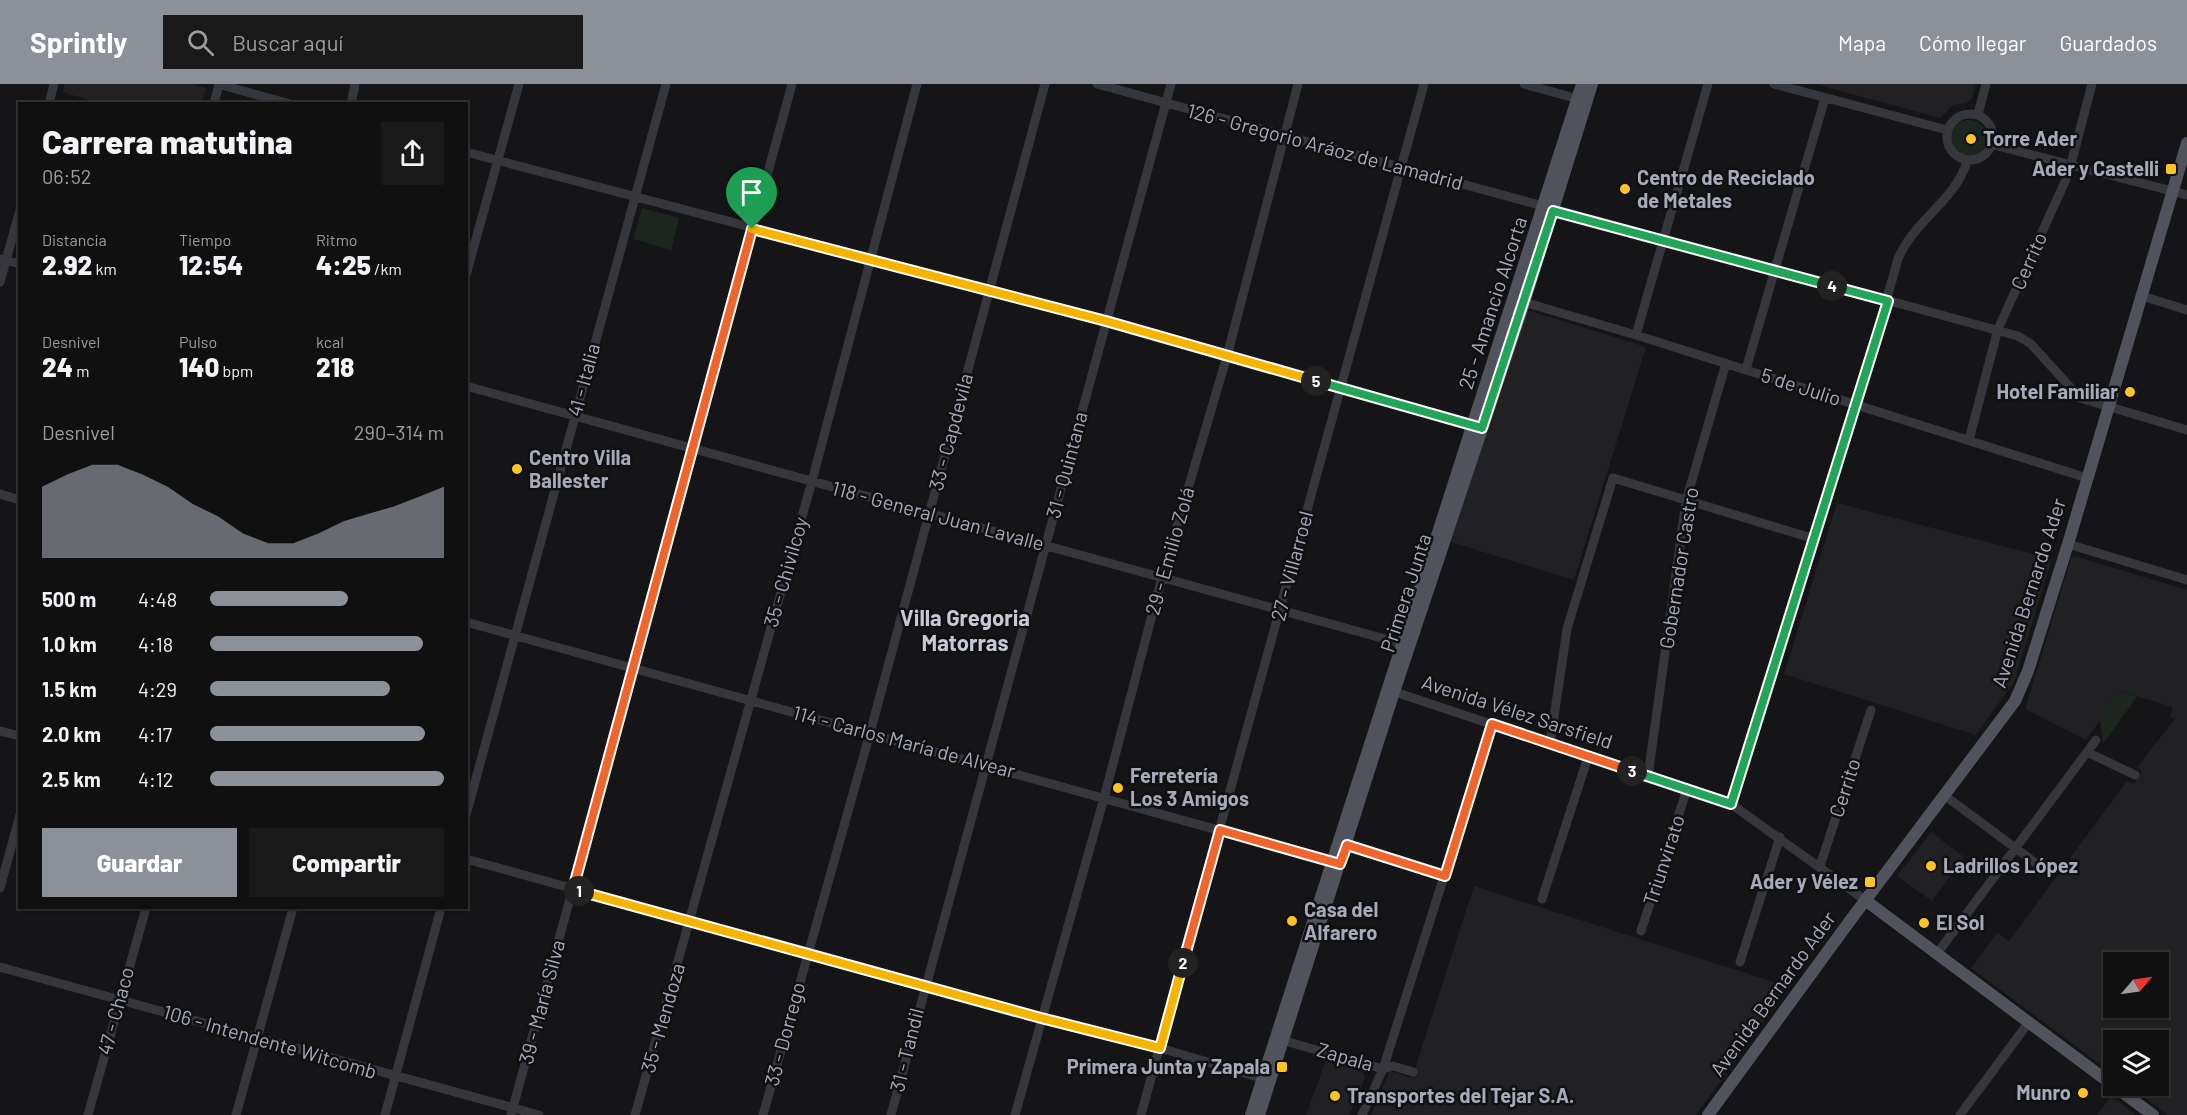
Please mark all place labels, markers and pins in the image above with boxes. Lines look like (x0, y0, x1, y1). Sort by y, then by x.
place label: Torre Ader (1983, 126, 2077, 150)
marker: Torre Ader (1964, 132, 1978, 146)
place label: Ader y Castelli (2032, 156, 2159, 180)
marker: Ader y Castelli (2164, 162, 2178, 176)
place label: Centro de Reciclado de Metales (1637, 165, 1815, 212)
pin (726, 167, 777, 229)
marker: Centro de Reciclado de Metales (1618, 182, 1632, 196)
pin: 4 (1817, 271, 1847, 301)
pin: 5 (1301, 366, 1331, 396)
place label: Hotel Familiar (1997, 379, 2118, 403)
marker: Hotel Familiar (2123, 385, 2137, 399)
place label: Centro Villa Ballester (529, 445, 631, 492)
marker: Centro Villa Ballester (510, 462, 524, 476)
pin: 3 (1617, 756, 1647, 786)
place label: Ferretería Los 3 Amigos (1130, 763, 1249, 810)
marker: Ferretería Los 3 Amigos (1111, 781, 1125, 795)
place label: Ladrillos López (1943, 853, 2078, 877)
marker: Ladrillos López (1924, 859, 1938, 873)
place label: Ader y Vélez (1750, 869, 1858, 893)
marker: Ader y Vélez (1863, 875, 1877, 889)
pin: 1 (564, 876, 594, 906)
place label: Casa del Alfarero (1304, 897, 1378, 944)
place label: El Sol (1936, 910, 1984, 934)
marker: Casa del Alfarero (1285, 914, 1299, 928)
marker: El Sol (1917, 916, 1931, 930)
pin: 2 (1168, 948, 1198, 978)
place label: Primera Junta y Zapala (1067, 1054, 1270, 1078)
marker: Primera Junta y Zapala (1275, 1060, 1289, 1074)
place label: Munro (2016, 1080, 2071, 1104)
place label: Transportes del Tejar S.A. (1347, 1083, 1575, 1107)
marker: Munro (2076, 1086, 2090, 1100)
marker: Transportes del Tejar S.A. (1328, 1089, 1342, 1103)

